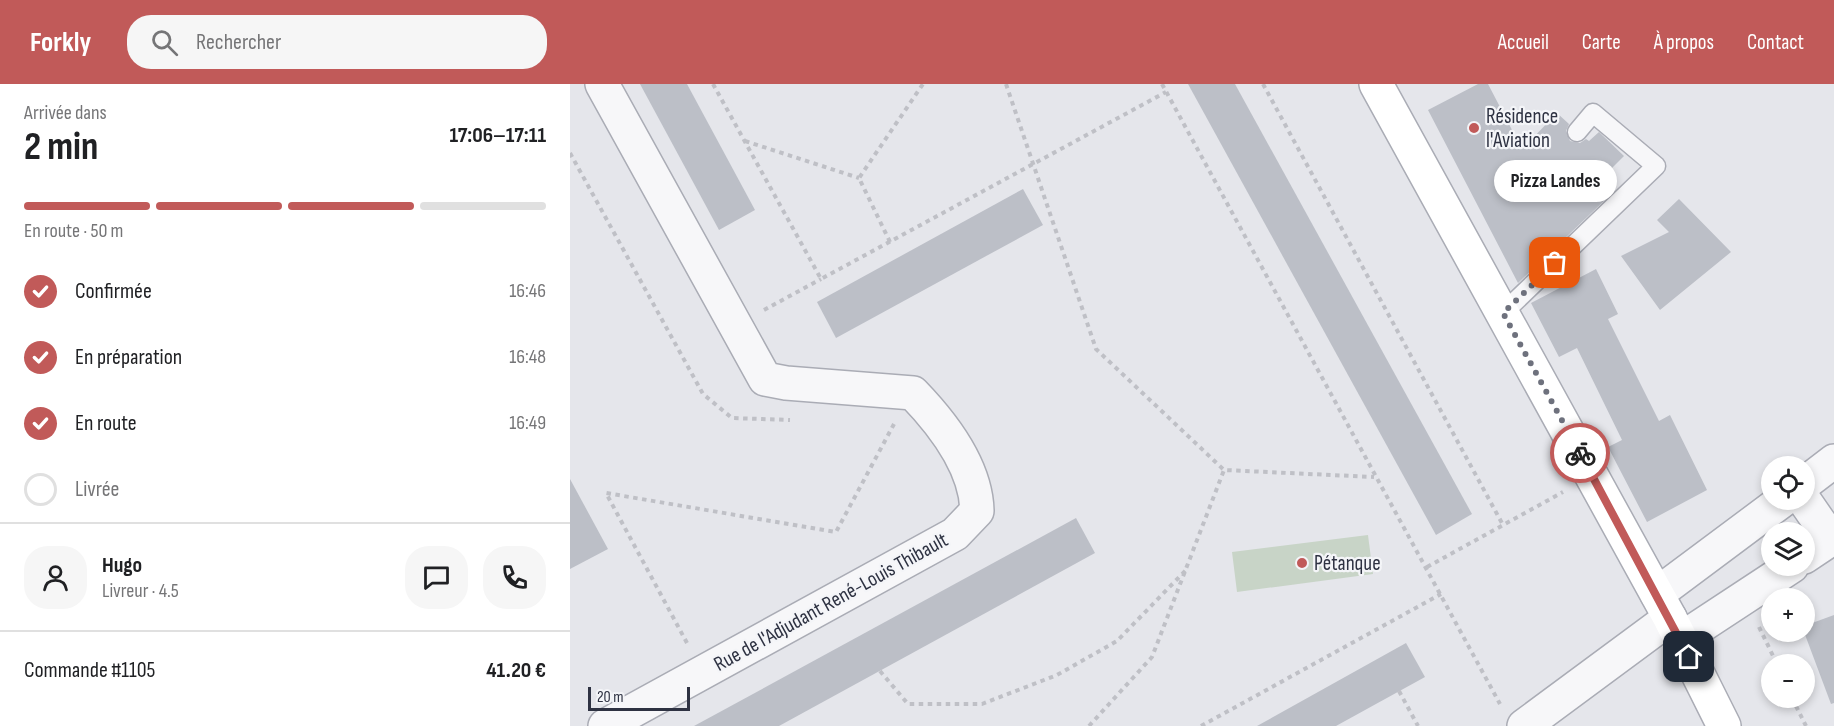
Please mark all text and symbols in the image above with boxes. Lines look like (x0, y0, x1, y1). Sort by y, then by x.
search box (127, 15, 547, 69)
text: Forkly (30, 26, 91, 59)
icon: search (148, 26, 181, 59)
text: Rechercher (196, 29, 281, 56)
text: Accueil (1498, 30, 1549, 55)
text: Carte (1582, 30, 1621, 55)
text: À propos (1654, 30, 1714, 55)
text: Contact (1747, 30, 1804, 55)
text: Arrivée dans (24, 101, 107, 125)
place label: Résidence l'Aviation (1486, 104, 1558, 153)
marker: Résidence l'Aviation (1467, 121, 1481, 135)
text: 17:06–17:11 (449, 122, 546, 149)
text: 2 min (24, 124, 98, 171)
callout: Pizza Landes (1494, 161, 1616, 203)
text: Pizza Landes (1511, 169, 1600, 193)
text: En route · 50 m (24, 219, 123, 243)
pin (1529, 237, 1580, 288)
icon: bag (1538, 246, 1571, 279)
icon: check (24, 275, 57, 308)
text: Confirmée (75, 278, 152, 305)
text: 16:46 (509, 279, 546, 303)
icon: check (24, 341, 57, 374)
text: En préparation (75, 344, 182, 371)
text: 16:48 (509, 345, 546, 369)
icon: check (24, 407, 57, 440)
text: En route (75, 410, 137, 437)
text: 16:49 (509, 411, 546, 435)
courier (1550, 423, 1610, 483)
icon: bike (1564, 437, 1597, 470)
map controls (1761, 456, 1815, 708)
button: locate (1761, 456, 1815, 510)
text: Livrée (75, 476, 119, 503)
button: layers (1761, 522, 1815, 576)
street label: Rue de l'Adjudant René-Louis Thibault (710, 527, 952, 677)
button: person (24, 546, 87, 609)
button: chat (405, 546, 468, 609)
button: phone (483, 546, 546, 609)
place label: Pétanque (1314, 551, 1381, 576)
text: Hugo (102, 552, 142, 579)
marker: Pétanque (1295, 556, 1309, 570)
text: Livreur · 4.5 (102, 579, 179, 603)
button: + (1761, 588, 1815, 642)
pin (1663, 631, 1714, 682)
icon: home (1672, 640, 1705, 673)
button: − (1761, 654, 1815, 708)
text: Commande #1105 (24, 657, 155, 684)
text: 41.20 € (486, 657, 546, 684)
scale bar (588, 684, 690, 712)
text: 20 m (597, 688, 624, 707)

